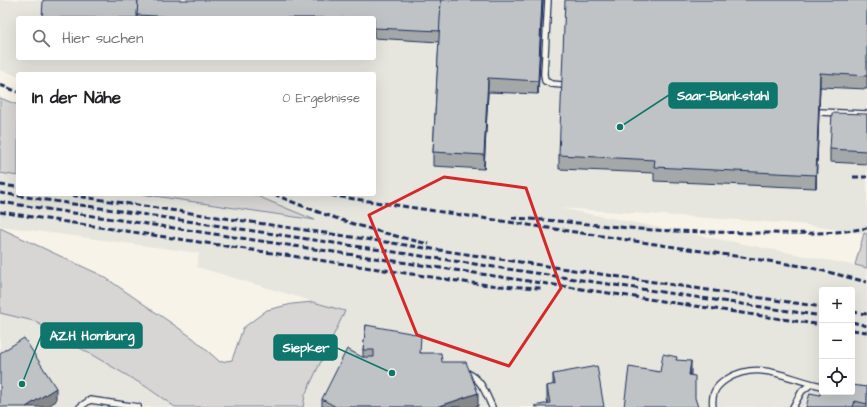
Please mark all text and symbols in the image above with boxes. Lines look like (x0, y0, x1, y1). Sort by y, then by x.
search box (16, 16, 376, 60)
icon: search (30, 27, 52, 49)
text: Hier suchen (62, 28, 143, 49)
callout: Saar-Blankstahl (669, 83, 777, 108)
text: In der Nähe (32, 86, 121, 110)
text: Saar-Blankstahl (676, 87, 769, 105)
text: 0 Ergebnisse (282, 89, 360, 107)
map controls (819, 287, 855, 395)
button: + (819, 287, 855, 323)
callout: AZH Homburg (41, 323, 142, 348)
button: − (819, 323, 855, 359)
text: AZH Homburg (50, 327, 135, 347)
callout: Siepker (274, 335, 337, 360)
text: Siepker (282, 339, 330, 358)
button: locate (819, 359, 855, 395)

